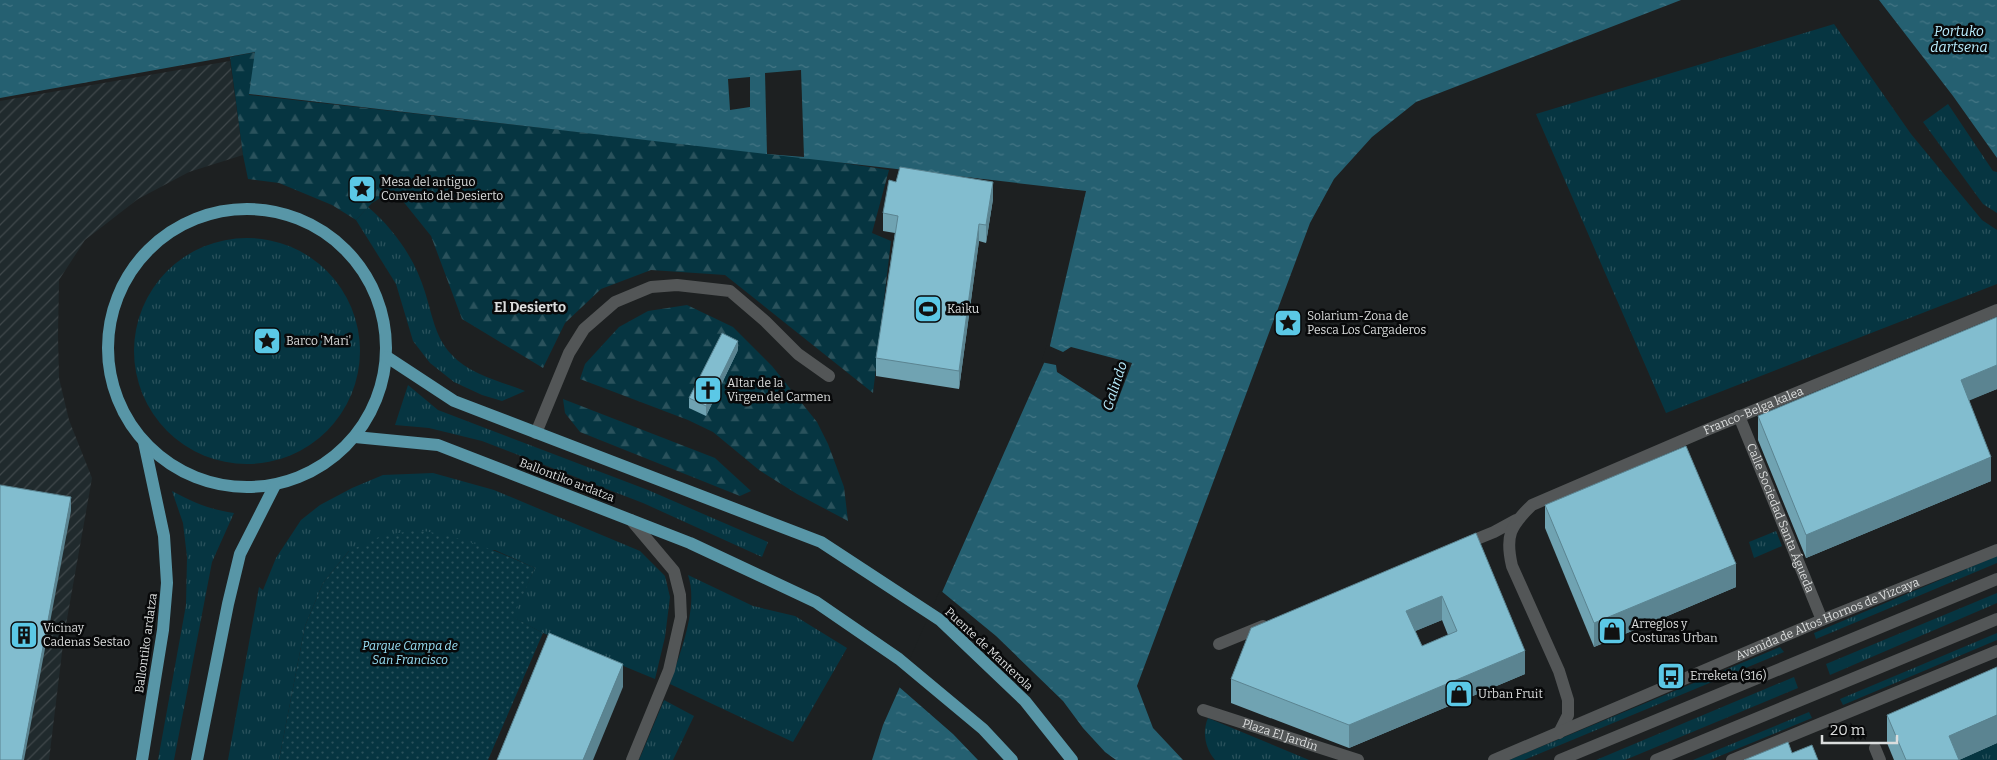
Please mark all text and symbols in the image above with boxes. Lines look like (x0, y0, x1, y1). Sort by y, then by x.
water label: Portuko dartsena (1930, 23, 1988, 56)
place icon: Mesa del antiguo Convento del Desierto (347, 174, 377, 204)
place label: Mesa del antiguo Convento del Desierto (381, 175, 503, 203)
sports icon: Kaiku (913, 294, 943, 324)
district label: El Desierto (494, 299, 566, 316)
place label: Kaiku (947, 302, 980, 316)
place icon: Solarium-Zona de Pesca Los Cargaderos (1273, 308, 1303, 338)
place label: Solarium-Zona de Pesca Los Cargaderos (1307, 309, 1427, 337)
place icon: Barco 'Mari' (252, 326, 282, 356)
place label: Barco 'Mari' (286, 334, 351, 348)
water label: Galindo (1099, 359, 1131, 413)
church icon: Altar de la Virgen del Carmen (693, 375, 723, 405)
place label: Altar de la Virgen del Carmen (727, 376, 831, 404)
street label: Franco-Belga kalea (1701, 384, 1806, 438)
street label: Calle Sociedad Santa Águeda (1744, 441, 1817, 595)
street label: Ballontiko ardatza (517, 455, 617, 505)
street label: Avenida de Altos Hornos de Vizcaya (1734, 575, 1921, 663)
street label: Ballontiko ardatza (132, 592, 160, 694)
street label: Puente de Manterola (942, 605, 1036, 694)
shop icon: Arreglos y Costuras Urban (1597, 616, 1627, 646)
place label: Arreglos y Costuras Urban (1631, 617, 1718, 645)
building icon: Vicinay Cadenas Sestao (9, 620, 39, 650)
place label: Vicinay Cadenas Sestao (43, 621, 130, 649)
park label: Parque Campa de San Francisco (362, 639, 458, 667)
bus stop icon: Erreketa (316) (1656, 661, 1686, 691)
place label: Erreketa (316) (1690, 668, 1767, 683)
shop icon: Urban Fruit (1444, 679, 1474, 709)
place label: Urban Fruit (1478, 687, 1543, 701)
scale bar (1822, 712, 1897, 744)
street label: Plaza El Jardín (1241, 716, 1320, 754)
text: 20 m (1830, 721, 1866, 739)

